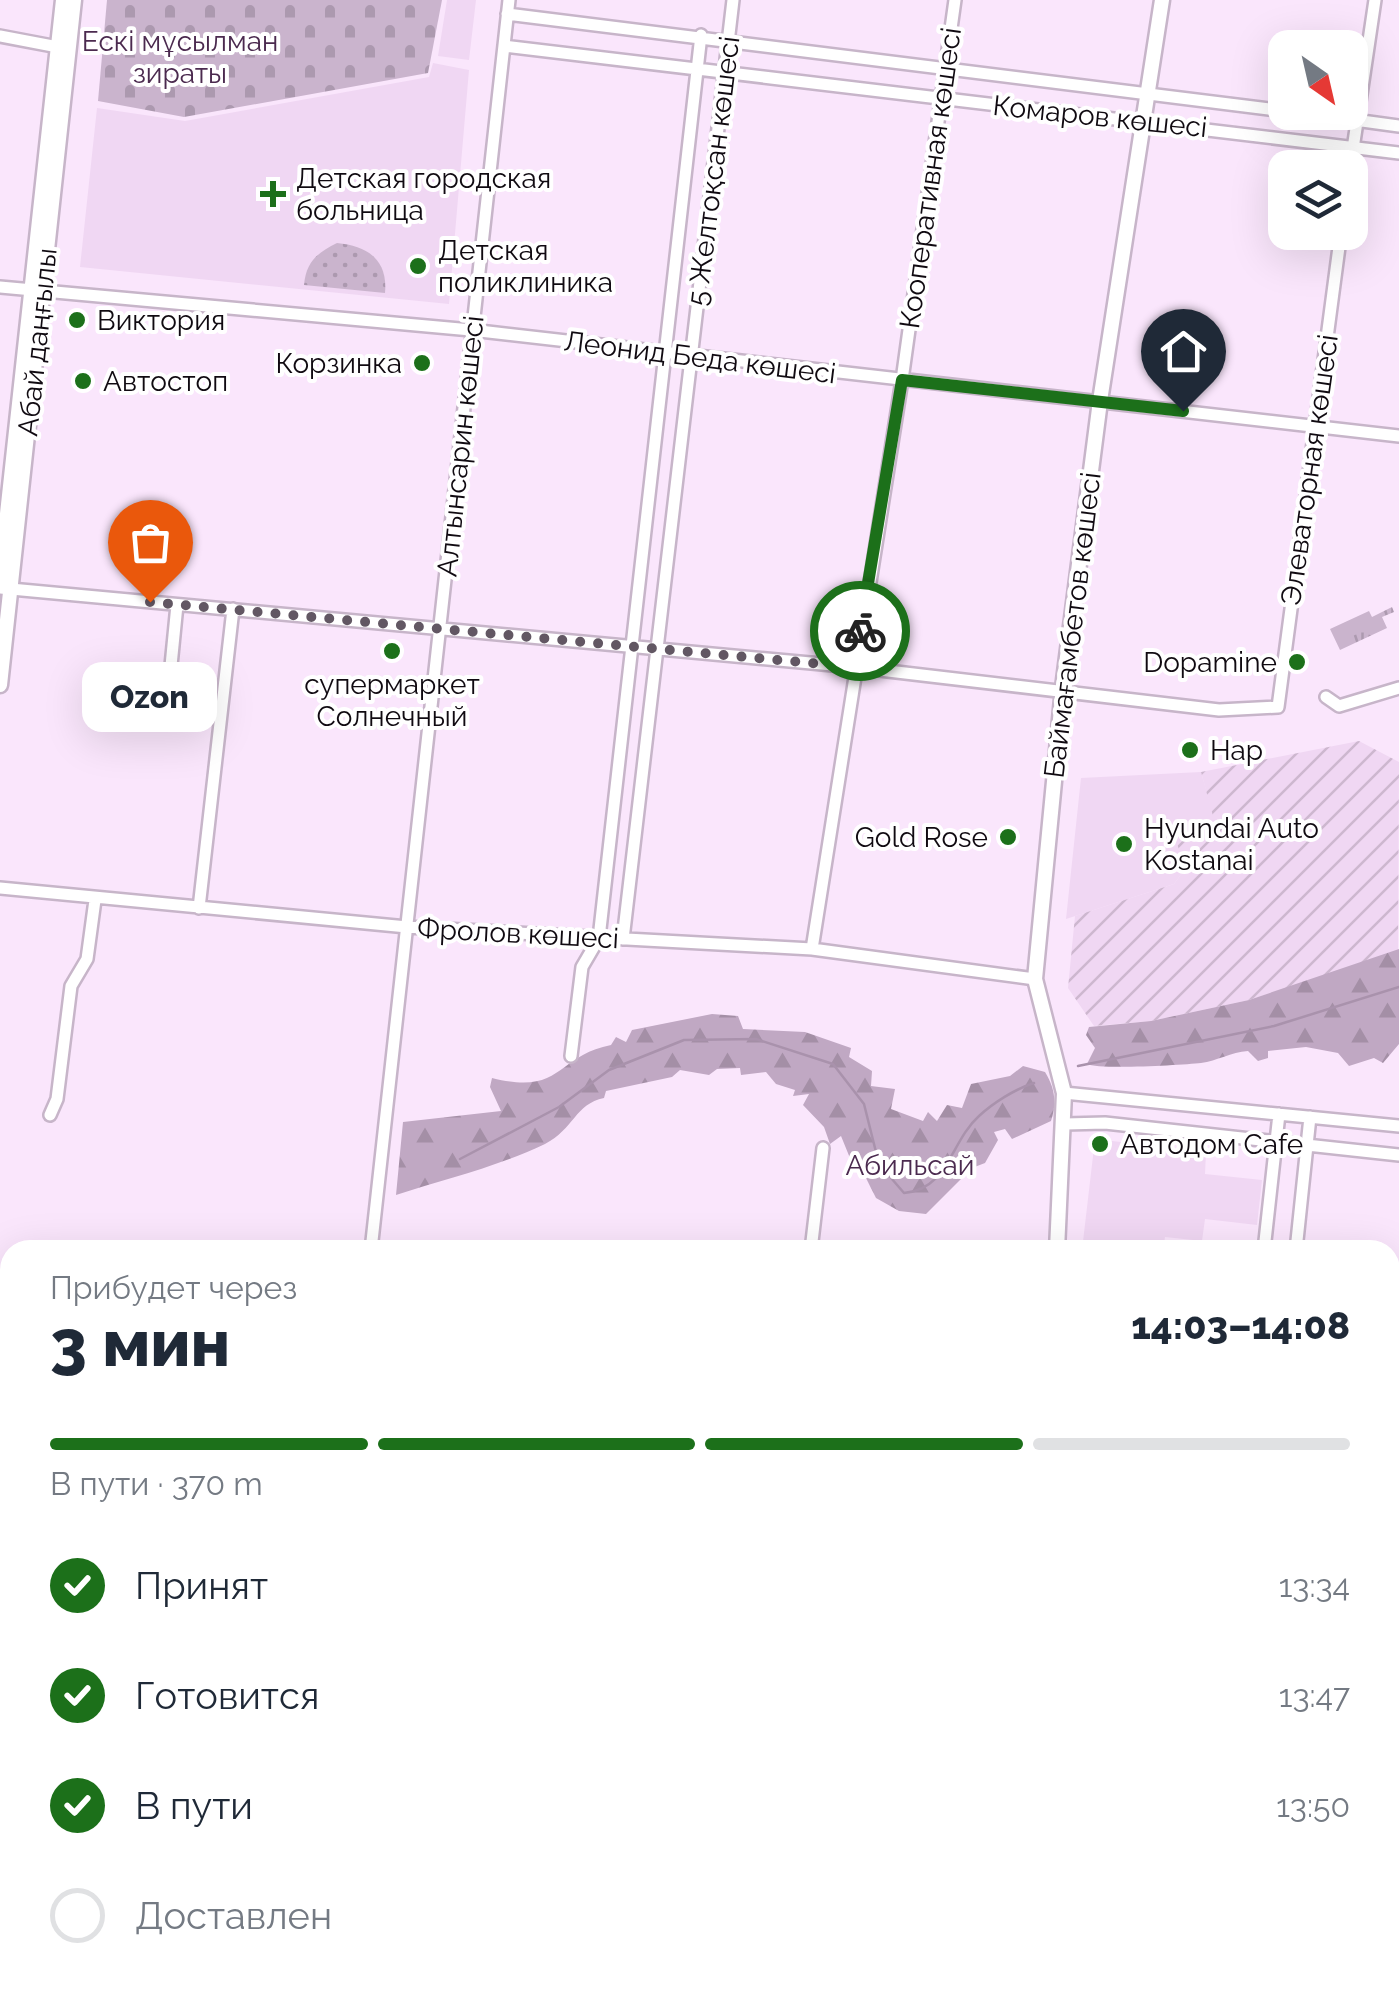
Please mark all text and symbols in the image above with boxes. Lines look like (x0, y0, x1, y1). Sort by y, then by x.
park label: Ескі мұсылман зираты (82, 25, 278, 90)
street label: Кооперативная көшесі (893, 25, 968, 331)
north arrow (1268, 30, 1368, 130)
map controls (1268, 30, 1368, 250)
street label: 5 Желтоқсан көшесі (681, 34, 746, 308)
street label: Комаров көшесі (991, 89, 1209, 144)
button: layers (1268, 150, 1368, 250)
place label: Детская городская больница (296, 162, 551, 227)
marker: Детская городская больница (260, 181, 286, 207)
place label: Детская поликлиника (438, 234, 613, 299)
street label: Абай даңғылы (11, 246, 64, 438)
marker: Детская поликлиника (407, 255, 429, 277)
place label: Виктория (97, 304, 225, 337)
marker: Виктория (66, 309, 88, 331)
pin (1141, 309, 1226, 412)
street label: Алтынсарин көшесі (430, 314, 491, 578)
street label: Леонид Беда көшесі (562, 324, 838, 391)
icon: home (1156, 324, 1211, 379)
street label: Элеваторная көшесі (1274, 332, 1345, 608)
place label: Корзинка (276, 347, 402, 380)
marker: Корзинка (411, 352, 433, 374)
place label: Автостоп (103, 365, 228, 398)
marker: Автостоп (72, 370, 94, 392)
street label: Баймағамбетов көшесі (1037, 470, 1108, 780)
pin (108, 500, 193, 603)
icon: bag (123, 515, 178, 570)
courier (810, 581, 910, 681)
icon: bike (833, 604, 888, 659)
marker: супермаркет Солнечный (381, 640, 403, 662)
place label: Dopamine (1143, 646, 1277, 679)
marker: Dopamine (1286, 651, 1308, 673)
callout: Ozon (82, 662, 218, 732)
place label: супермаркет Солнечный (304, 668, 480, 733)
text: Ozon (110, 678, 189, 715)
place label: Нар (1210, 734, 1263, 767)
marker: Нар (1179, 739, 1201, 761)
place label: Hyundai Auto Kostanai (1144, 812, 1319, 877)
place label: Gold Rose (855, 821, 988, 854)
marker: Gold Rose (997, 826, 1019, 848)
marker: Hyundai Auto Kostanai (1113, 833, 1135, 855)
street label: Фролов көшесі (416, 912, 620, 955)
place label: Автодом Cafe (1120, 1128, 1303, 1161)
marker: Автодом Cafe (1089, 1133, 1111, 1155)
park label: Абильсай (846, 1149, 974, 1182)
text: Прибудет через (50, 1269, 297, 1306)
text: 14:03–14:08 (1131, 1303, 1350, 1348)
text: 3 мин (50, 1305, 230, 1381)
text: В пути · 370 m (50, 1465, 263, 1502)
icon: check (50, 1558, 105, 1613)
text: Принят (135, 1563, 268, 1608)
text: 13:34 (1279, 1567, 1350, 1604)
icon: check (50, 1668, 105, 1723)
text: Готовится (135, 1673, 319, 1718)
text: 13:47 (1279, 1677, 1350, 1714)
icon: check (50, 1778, 105, 1833)
text: В пути (135, 1783, 253, 1828)
text: 13:50 (1276, 1787, 1350, 1824)
text: Доставлен (135, 1893, 332, 1938)

